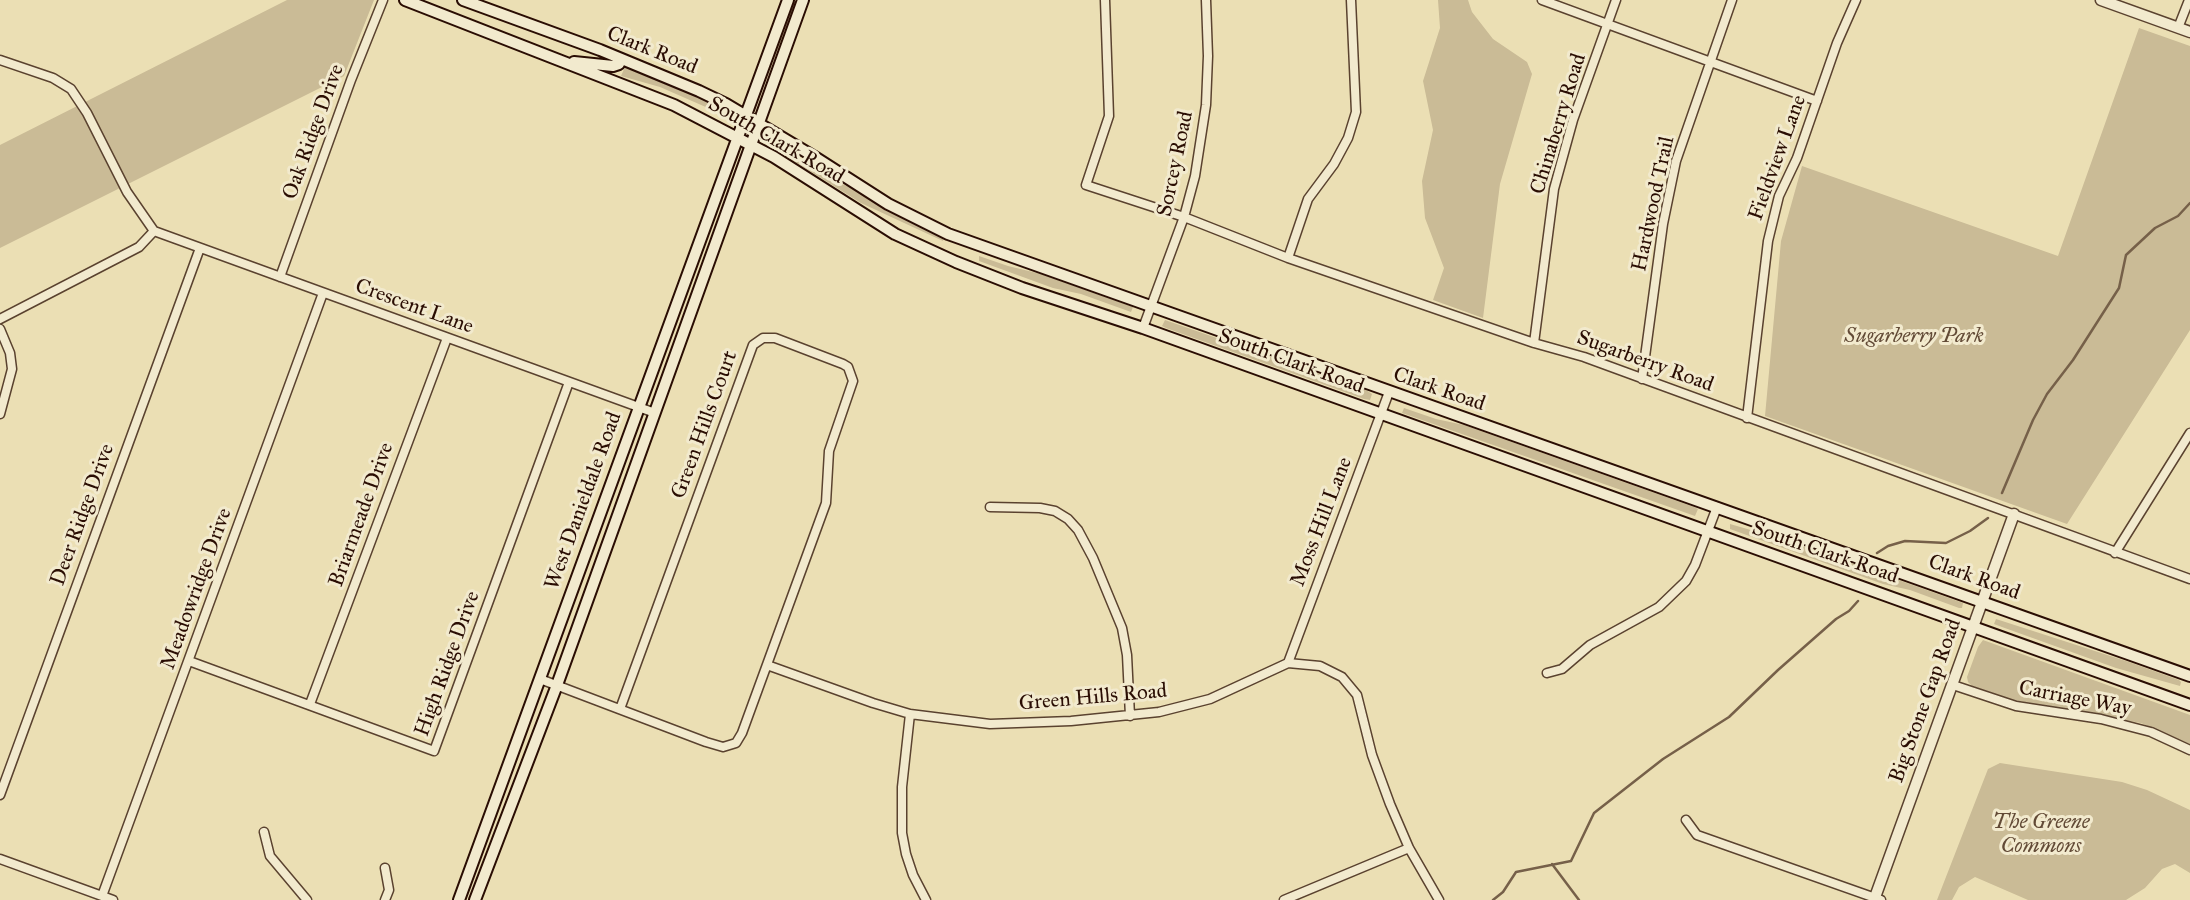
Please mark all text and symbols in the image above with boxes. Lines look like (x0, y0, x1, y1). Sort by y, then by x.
street label: Clark Road (603, 21, 701, 81)
street label: Chinaberry Road (1526, 51, 1592, 197)
street label: Oak Ridge Drive (278, 61, 350, 203)
street label: South Clark Road (703, 92, 849, 190)
street label: Fieldview Lane (1744, 92, 1812, 224)
street label: Sorcey Road (1153, 109, 1199, 219)
street label: Hardwood Trail (1627, 134, 1681, 274)
street label: Crescent Lane (352, 274, 476, 340)
street label: South Clark Road (1215, 324, 1367, 400)
park label: Sugarberry Park (1844, 324, 1984, 350)
street label: Sugarberry Road (1573, 326, 1717, 398)
street label: Green Hills Court (667, 348, 743, 502)
street label: Clark Road (1390, 363, 1488, 417)
street label: West Danieldale Road (540, 409, 628, 593)
street label: Briarmeade Drive (324, 439, 400, 591)
street label: Deer Ridge Drive (46, 441, 120, 589)
street label: Moss Hill Lane (1286, 454, 1358, 590)
street label: Meadowridge Drive (156, 505, 238, 673)
street label: South Clark Road (1748, 516, 1902, 590)
street label: Clark Road (1925, 550, 2023, 606)
street label: High Ridge Drive (410, 588, 486, 740)
street label: Big Stone Gap Road (1885, 616, 1967, 786)
street label: Carriage Way (2017, 676, 2133, 722)
street label: Green Hills Road (1018, 679, 1168, 717)
park label: The Greene Commons (1993, 810, 2089, 860)

